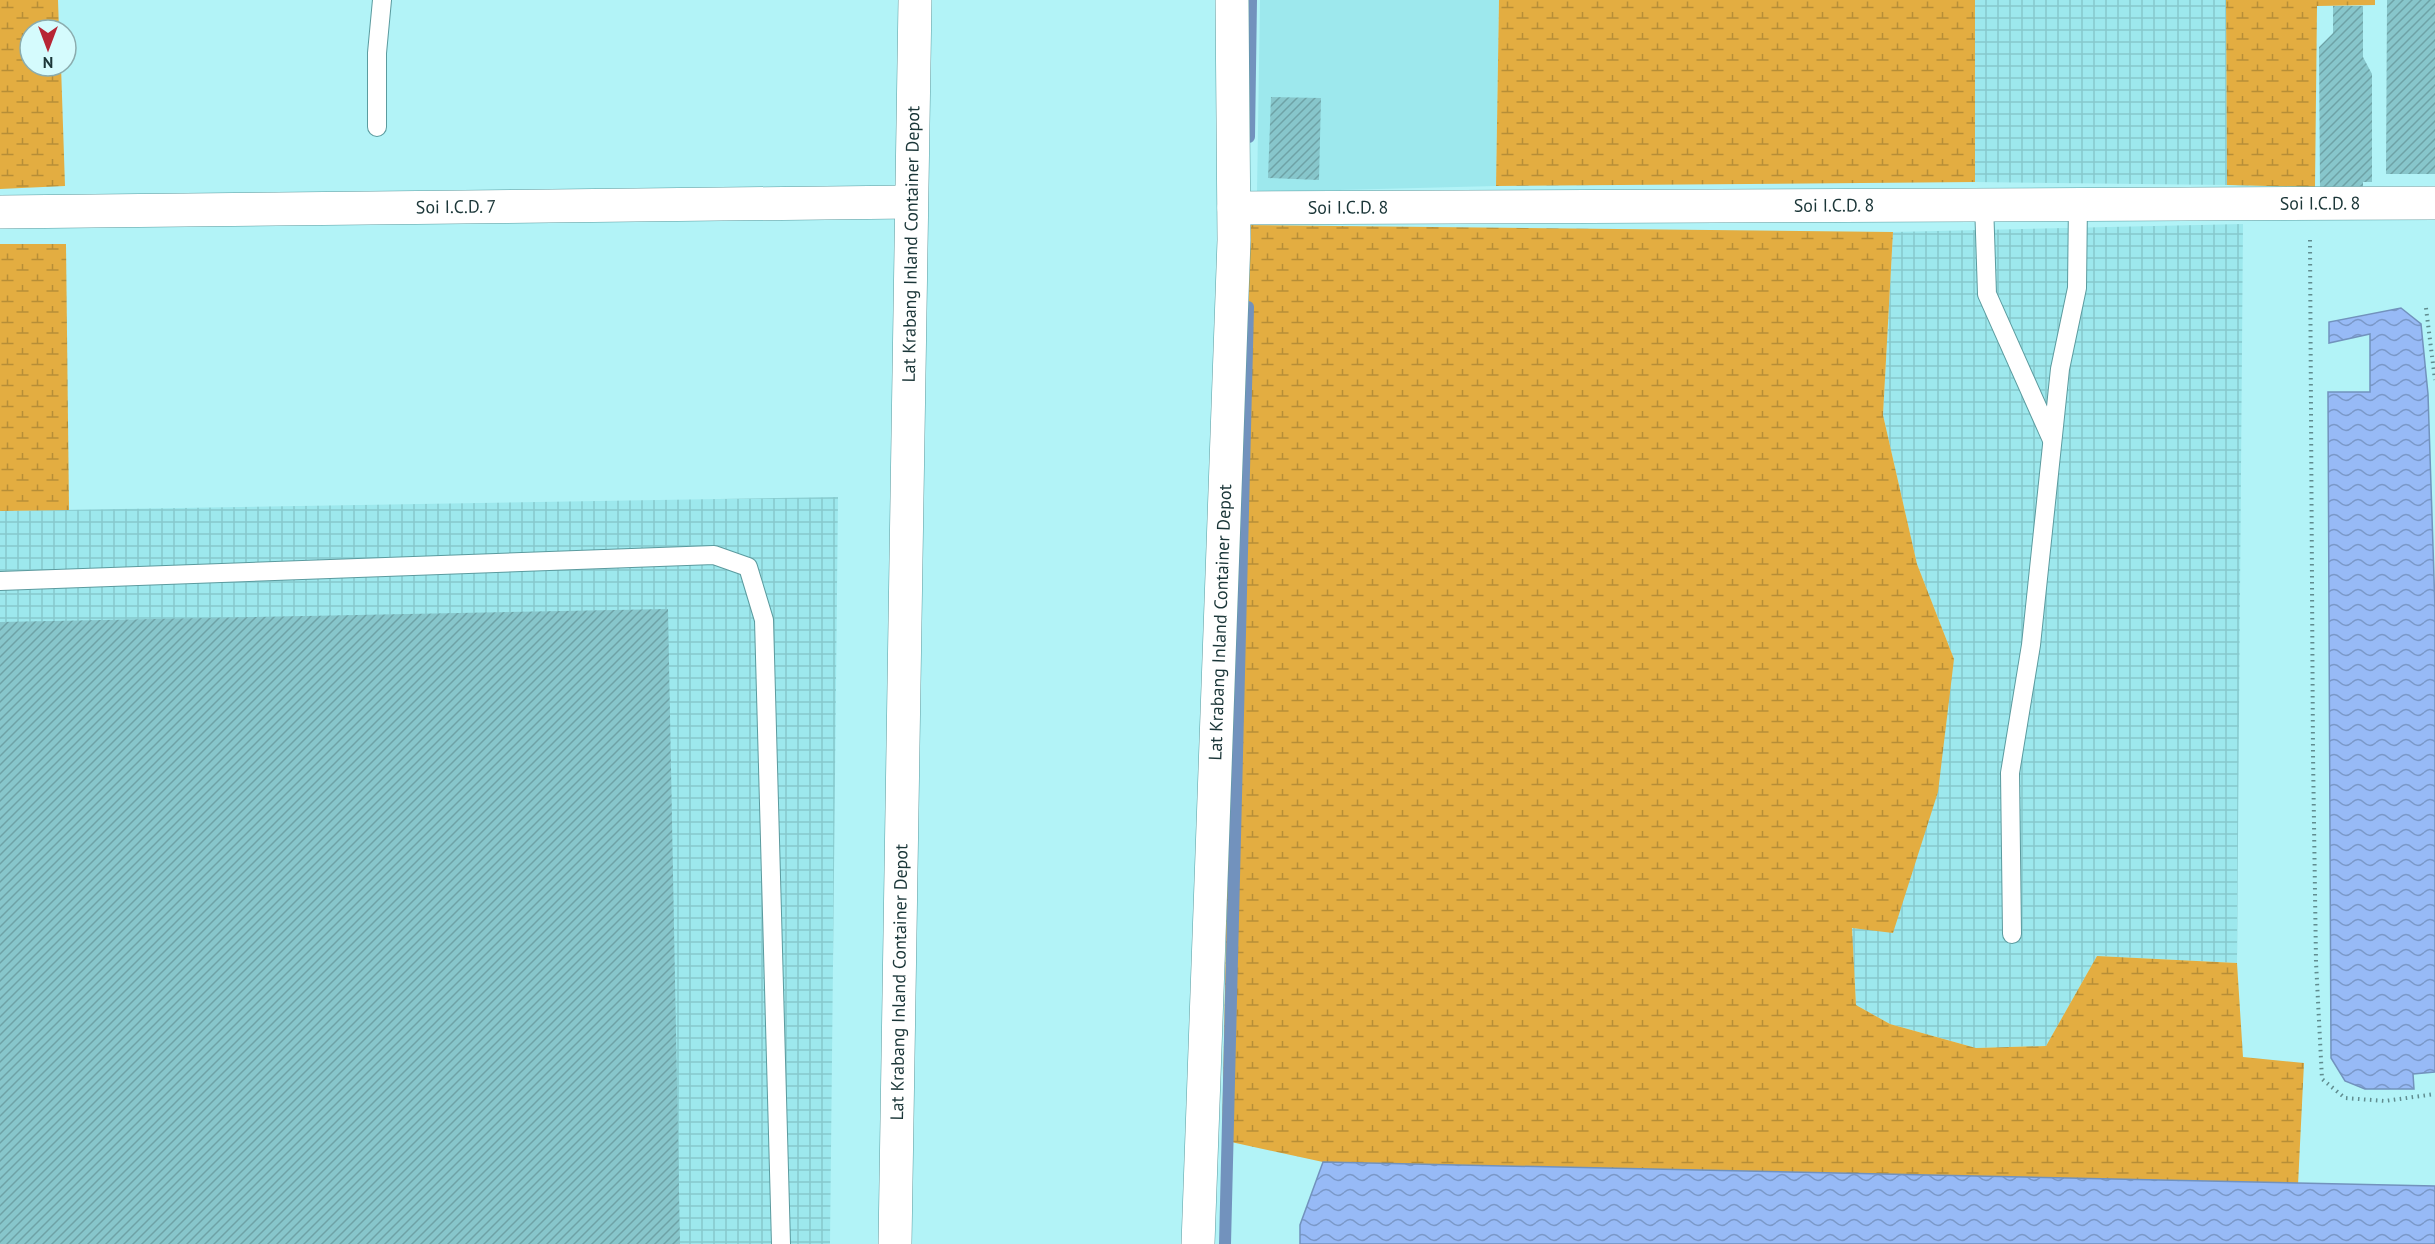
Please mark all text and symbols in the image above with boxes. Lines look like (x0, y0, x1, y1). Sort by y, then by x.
north arrow (18, 18, 78, 78)
text: N (43, 53, 53, 73)
street label: Lat Krabang Inland Container Depot (897, 106, 924, 383)
street label: Soi I.C.D. 8 (2280, 191, 2360, 215)
street label: Soi I.C.D. 8 (1794, 193, 1874, 217)
street label: Soi I.C.D. 7 (416, 195, 496, 218)
street label: Soi I.C.D. 8 (1308, 195, 1388, 219)
street label: Lat Krabang Inland Container Depot (1203, 484, 1236, 761)
street label: Lat Krabang Inland Container Depot (885, 844, 912, 1120)

